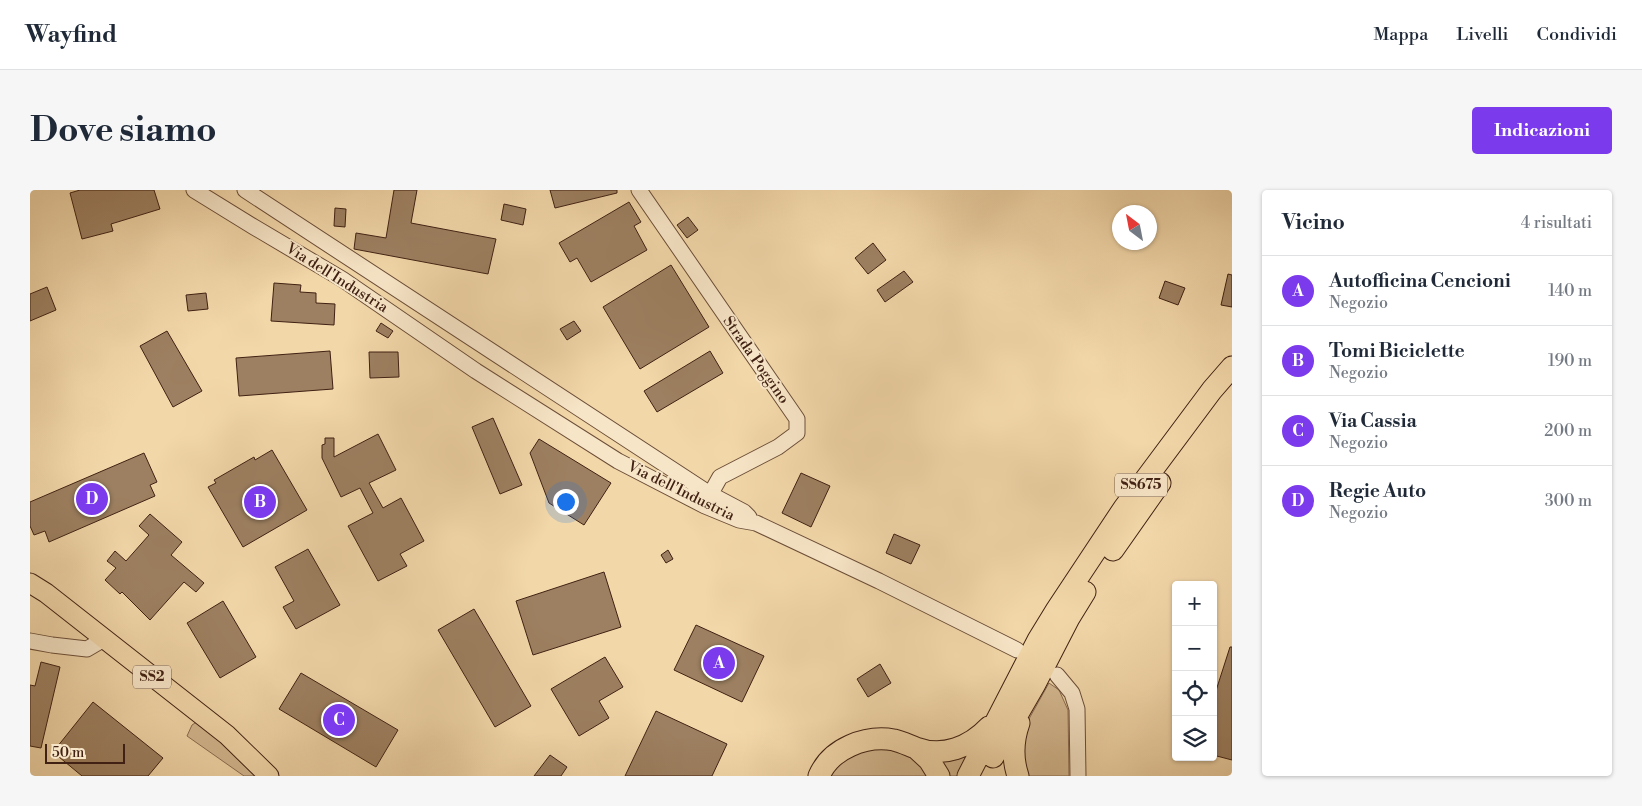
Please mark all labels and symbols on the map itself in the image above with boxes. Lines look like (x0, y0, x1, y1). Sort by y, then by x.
north arrow (1112, 205, 1157, 250)
street label: Via dell'Industria (282, 238, 392, 317)
street label: Strada Poggino (719, 312, 793, 408)
street label: Via dell'Industria (623, 456, 738, 525)
road number: SS675 (1115, 474, 1167, 496)
pin: D (76, 480, 108, 518)
pin: B (244, 483, 276, 521)
your location (553, 489, 579, 515)
pin: A (703, 644, 735, 682)
road number: SS2 (133, 666, 171, 688)
pin: C (323, 701, 355, 739)
scale bar (45, 741, 125, 764)

